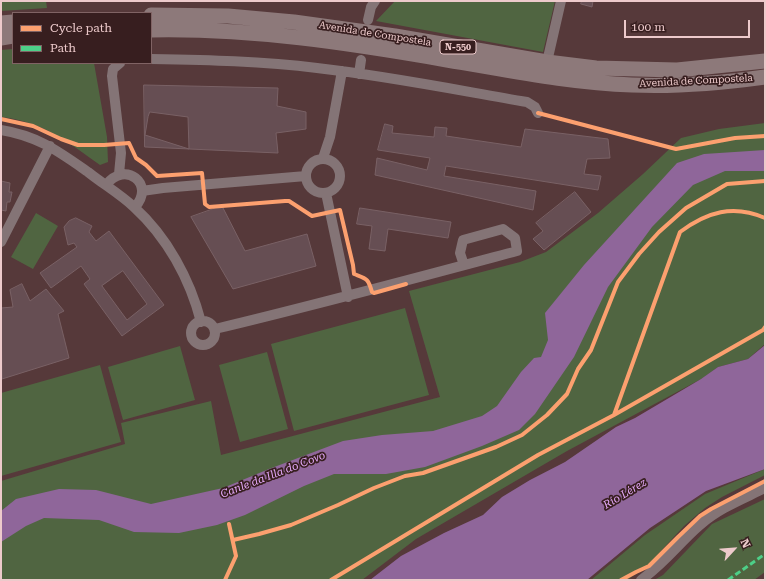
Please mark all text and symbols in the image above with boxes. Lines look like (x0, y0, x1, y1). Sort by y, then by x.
legend (12, 12, 152, 64)
scale bar (626, 12, 752, 38)
street label: Avenida de Compostela (318, 19, 432, 49)
text: 100 m (631, 20, 665, 34)
text: Cycle path (50, 21, 112, 35)
road number: N-550 (440, 40, 476, 54)
text: Path (50, 41, 76, 55)
street label: Avenida de Compostela (639, 72, 753, 90)
water label: Canle da Illa do Covo (219, 449, 327, 501)
water label: Río Lérez (601, 476, 649, 512)
north arrow (714, 529, 754, 569)
text: N (738, 537, 753, 550)

